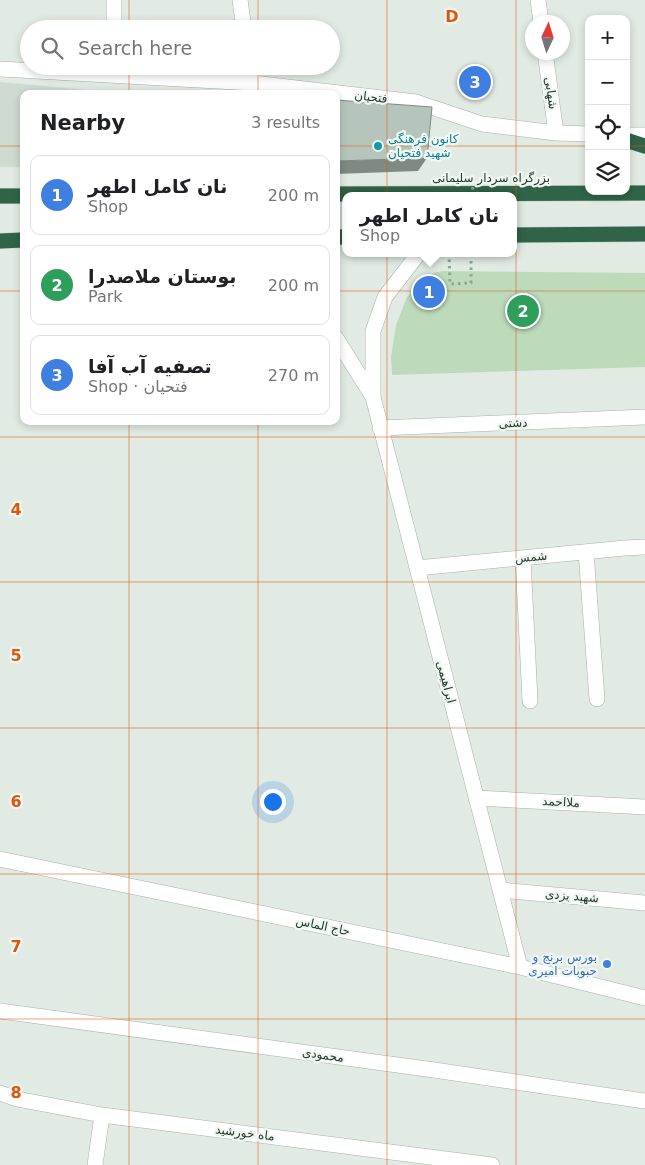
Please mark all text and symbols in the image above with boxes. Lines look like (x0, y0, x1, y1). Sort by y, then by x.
text: D (445, 7, 459, 26)
north arrow (525, 15, 570, 60)
map controls (585, 15, 630, 195)
button: + (585, 15, 630, 60)
search box (20, 20, 340, 75)
icon: search (38, 34, 66, 62)
text: Search here (78, 37, 192, 59)
button: − (585, 60, 630, 105)
pin: 3 (459, 63, 491, 101)
street label: شهابی (542, 76, 560, 110)
street label: فتحیان (354, 88, 388, 106)
button: locate (585, 105, 630, 150)
text: Nearby (40, 111, 125, 135)
text: 3 results (251, 113, 320, 132)
place label: کانون فرهنگی شهید فتحیان (388, 132, 459, 160)
marker: کانون فرهنگی شهید فتحیان (372, 140, 384, 152)
button: layers (585, 150, 630, 195)
street label: بزرگراه سردار سلیمانی (432, 171, 550, 186)
text: نان کامل اطهر (88, 175, 227, 197)
text: 1 (51, 186, 63, 205)
text: 200 m (268, 186, 319, 205)
popup (342, 192, 517, 257)
text: Shop (88, 197, 128, 216)
text: نان کامل اطهر (360, 204, 499, 226)
text: Shop (360, 226, 400, 245)
text: بوستان ملاصدرا (88, 265, 236, 287)
pin: 1 (413, 273, 445, 311)
text: 2 (51, 276, 63, 295)
text: 200 m (268, 276, 319, 295)
text: Park (88, 287, 123, 306)
pin: 2 (507, 292, 539, 330)
text: تصفیه آب آفا (88, 355, 212, 377)
text: 3 (51, 366, 63, 385)
text: 270 m (268, 366, 319, 385)
text: Shop · فتحیان (88, 377, 188, 396)
street label: دشتی (498, 415, 528, 431)
text: 4 (10, 500, 22, 519)
street label: شمس (514, 549, 548, 566)
text: 5 (10, 646, 22, 665)
street label: ابراهیمی (433, 659, 458, 705)
your location (260, 789, 286, 815)
text: 6 (10, 792, 22, 811)
street label: ملااحمد (542, 794, 580, 810)
street label: شهید یزدی (544, 887, 600, 906)
street label: حاج الماس (294, 913, 351, 940)
text: 7 (10, 937, 22, 956)
place label: بورس برنج و حبوبات امیری (528, 950, 597, 979)
marker: بورس برنج و حبوبات امیری (601, 958, 613, 970)
street label: محمودی (301, 1045, 345, 1066)
text: 8 (10, 1083, 22, 1102)
street label: ماه خورشید (214, 1122, 275, 1145)

